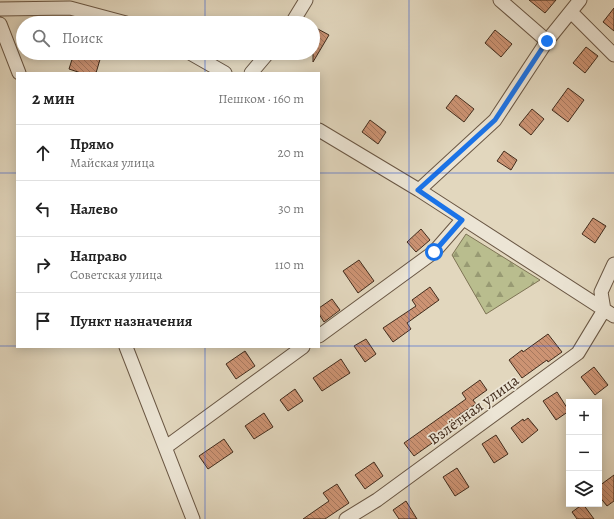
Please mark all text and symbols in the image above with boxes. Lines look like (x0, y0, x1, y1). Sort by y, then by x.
search box (16, 16, 320, 60)
icon: search (30, 27, 52, 49)
text: Поиск (62, 28, 103, 48)
route end (538, 32, 556, 50)
text: 2 мин (32, 87, 75, 110)
text: Пешком · 160 m (218, 90, 304, 107)
text: Прямо (70, 134, 114, 154)
icon: ahead (32, 142, 54, 164)
text: 20 m (278, 144, 304, 161)
text: Майская улица (70, 154, 155, 171)
icon: left (32, 198, 54, 220)
text: Налево (70, 199, 118, 219)
text: 30 m (278, 200, 304, 217)
route start (425, 243, 443, 261)
text: Направо (70, 246, 127, 266)
icon: right (32, 254, 54, 276)
text: 110 m (275, 256, 304, 273)
text: Советская улица (70, 266, 162, 283)
icon: arrive (32, 310, 54, 332)
text: Пункт назначения (70, 311, 192, 331)
street label: Взлётная улица (424, 369, 524, 450)
map controls (566, 399, 602, 507)
button: + (566, 399, 602, 435)
button: − (566, 435, 602, 471)
button: layers (566, 471, 602, 507)

